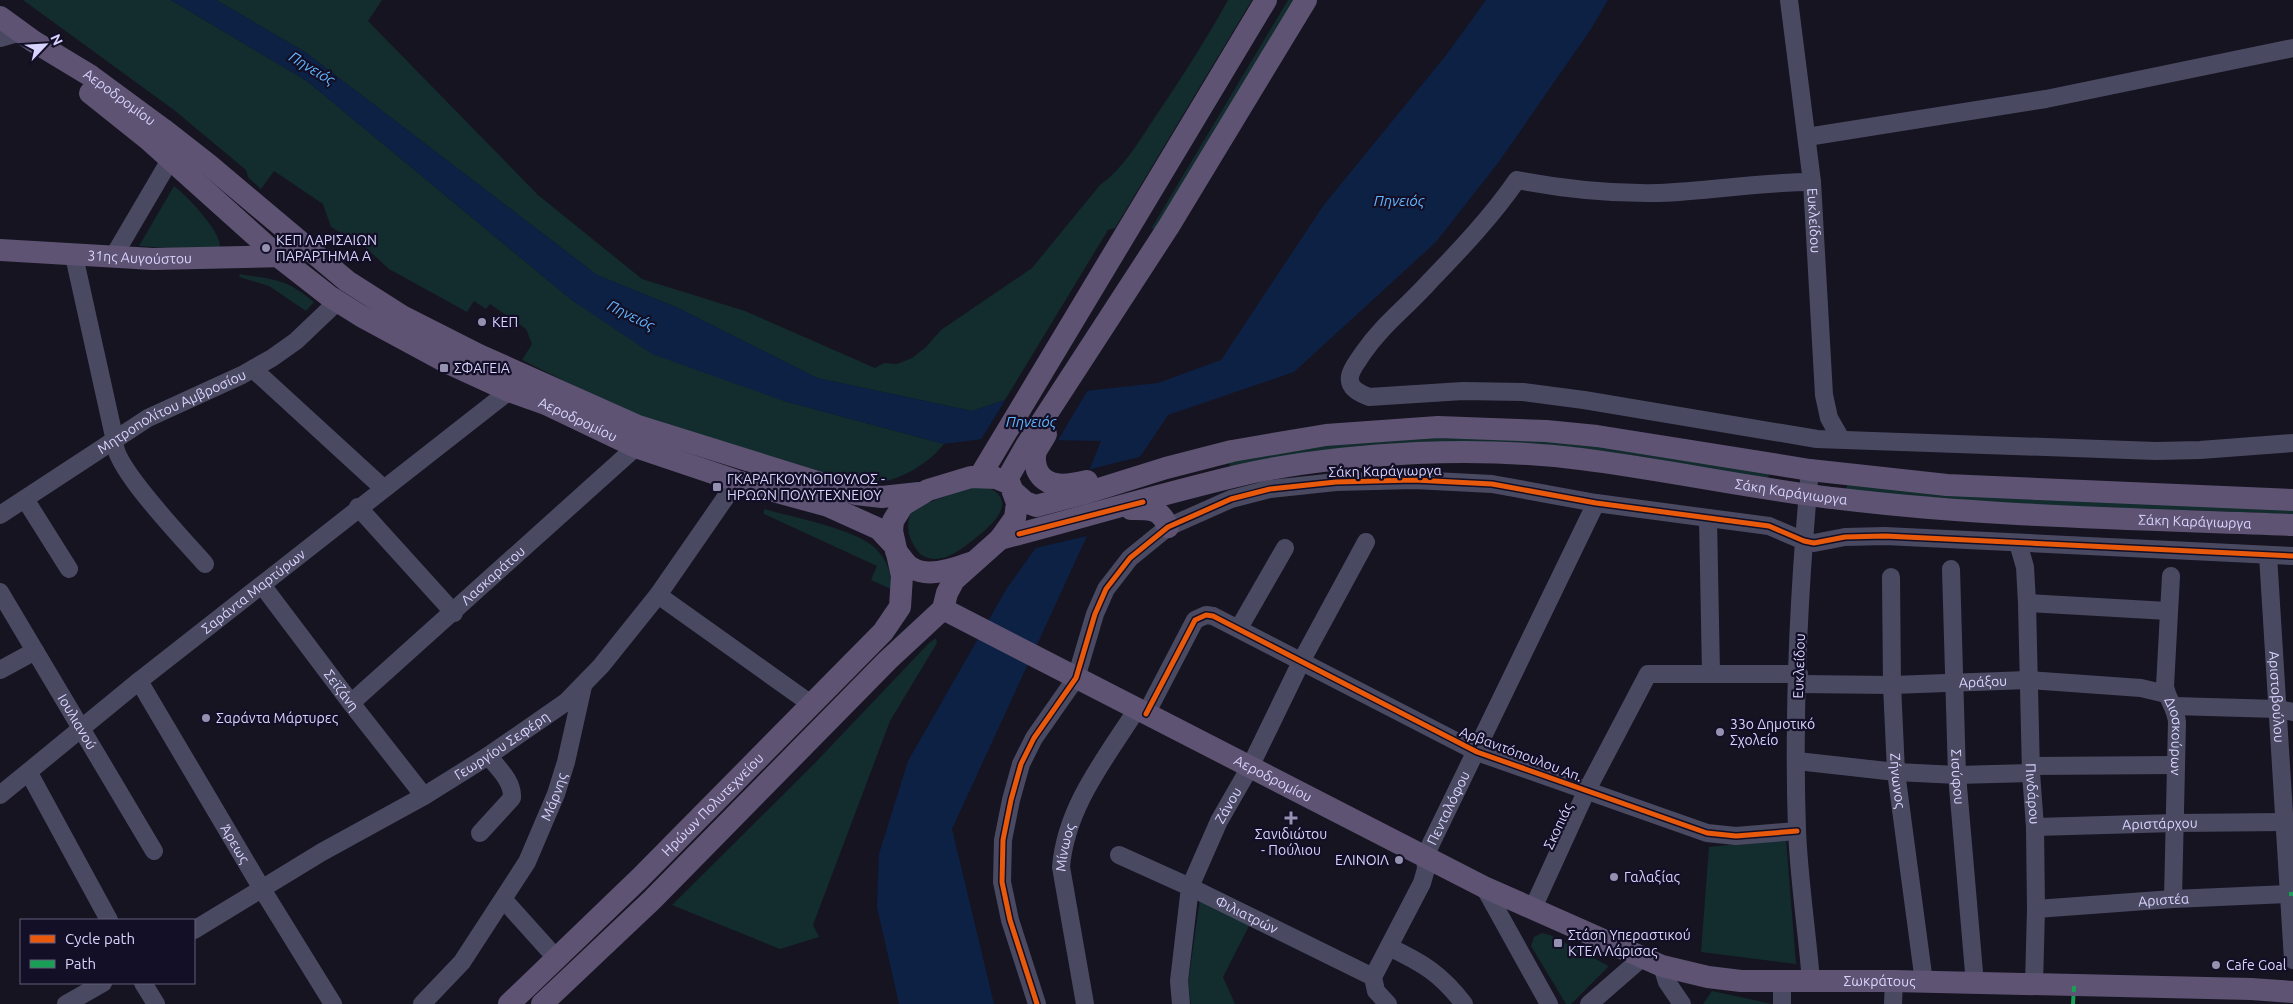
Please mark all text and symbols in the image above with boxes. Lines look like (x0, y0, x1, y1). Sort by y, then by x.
north arrow (20, 20, 70, 70)
text: N (47, 31, 66, 48)
water label: Πηνειός (286, 48, 338, 89)
street label: Αεροδρομίου (81, 65, 159, 129)
street label: Ευκλείδου (1804, 187, 1824, 254)
water label: Πηνειός (1374, 192, 1425, 209)
place label: ΚΕΠ ΛΑΡΙΣΑΙΩΝ ΠΑΡΑΡΤΗΜΑ A (276, 232, 377, 264)
marker: ΚΕΠ ΛΑΡΙΣΑΙΩΝ ΠΑΡΑΡΤΗΜΑ A (260, 242, 272, 254)
street label: 31ης Αυγούστου (87, 247, 192, 267)
water label: Πηνειός (605, 296, 658, 334)
place label: ΚΕΠ (492, 314, 518, 330)
marker: ΚΕΠ (476, 316, 488, 328)
place label: ΣΦΑΓΕΙΑ (454, 360, 510, 376)
marker: ΣΦΑΓΕΙΑ (438, 362, 450, 374)
street label: Μητροπολίτου Αμβροσίου (94, 366, 248, 457)
street label: Αεροδρομίου (536, 394, 620, 445)
water label: Πηνειός (1006, 413, 1057, 430)
street label: Σάκη Καράγιωργα (1328, 462, 1442, 480)
place label: ΓΚΑΡΑΓΚΟΥΝΟΠΟΥΛΟΣ - ΗΡΩΩΝ ΠΟΛΥΤΕΧΝΕΙΟΥ (727, 471, 885, 503)
street label: Σάκη Καράγιωργα (1734, 476, 1849, 508)
marker: ΓΚΑΡΑΓΚΟΥΝΟΠΟΥΛΟΣ - ΗΡΩΩΝ ΠΟΛΥΤΕΧΝΕΙΟΥ (711, 481, 723, 493)
street label: Σάκη Καράγιωργα (2138, 511, 2252, 531)
street label: Λασκαράτου (458, 543, 528, 608)
street label: Σαράντα Μαρτύρων (198, 546, 309, 637)
street label: Ευκλείδου (1790, 633, 1808, 699)
street label: Αριστοβούλου (2266, 650, 2288, 743)
street label: Σεϊζάνη (321, 667, 362, 714)
street label: Αράξου (1958, 673, 2007, 691)
street label: Ιουλιανού (55, 691, 100, 752)
street label: Διοσκούρων (2161, 694, 2185, 776)
street label: Γεωργίου Σεφέρη (451, 708, 552, 783)
place label: Σαράντα Μάρτυρες (216, 710, 339, 726)
marker: Σαράντα Μάρτυρες (200, 712, 212, 724)
place label: 33ο Δημοτικό Σχολείο (1730, 716, 1815, 748)
street label: Αρβανιτόπουλου Απ. (1457, 723, 1585, 785)
marker: 33ο Δημοτικό Σχολείο (1714, 726, 1726, 738)
street label: Σισύφου (1948, 749, 1968, 805)
street label: Ηρώων Πολυτεχνείου (658, 750, 767, 859)
street label: Αεροδρομίου (1231, 752, 1315, 805)
street label: Ζήνωνος (1887, 753, 1909, 810)
street label: Πινδάρου (2023, 763, 2043, 825)
street label: Πενταλόφου (1424, 768, 1473, 848)
street label: Μάρνης (538, 770, 570, 823)
street label: Ζάνου (1211, 784, 1245, 826)
street label: Σκοπιάς (1540, 800, 1576, 852)
marker: Σανιδιώτου - Πούλιου (1285, 812, 1297, 824)
street label: Αριστάρχου (2122, 815, 2198, 833)
street label: Άρεως (218, 821, 253, 867)
street label: Μίνωος (1053, 821, 1078, 872)
place label: Σανιδιώτου - Πούλιου (1255, 826, 1327, 858)
place label: ΕΛΙΝΟΙΛ (1335, 852, 1389, 868)
marker: ΕΛΙΝΟΙΛ (1393, 854, 1405, 866)
place label: Γαλαξίας (1624, 869, 1681, 885)
marker: Γαλαξίας (1608, 871, 1620, 883)
street label: Αριστέα (2137, 890, 2190, 910)
street label: Φιλιατρών (1213, 893, 1281, 937)
legend (20, 919, 195, 984)
place label: Στάση Υπεραστικού ΚΤΕΛ Λάρισας (1568, 927, 1691, 959)
text: Cycle path (65, 930, 135, 947)
marker: Στάση Υπεραστικού ΚΤΕΛ Λάρισας (1552, 937, 1564, 949)
text: Path (65, 955, 96, 972)
place label: Cafe Goal (2226, 957, 2287, 973)
marker: Cafe Goal (2210, 959, 2222, 971)
street label: Σωκράτους (1843, 973, 1916, 989)

